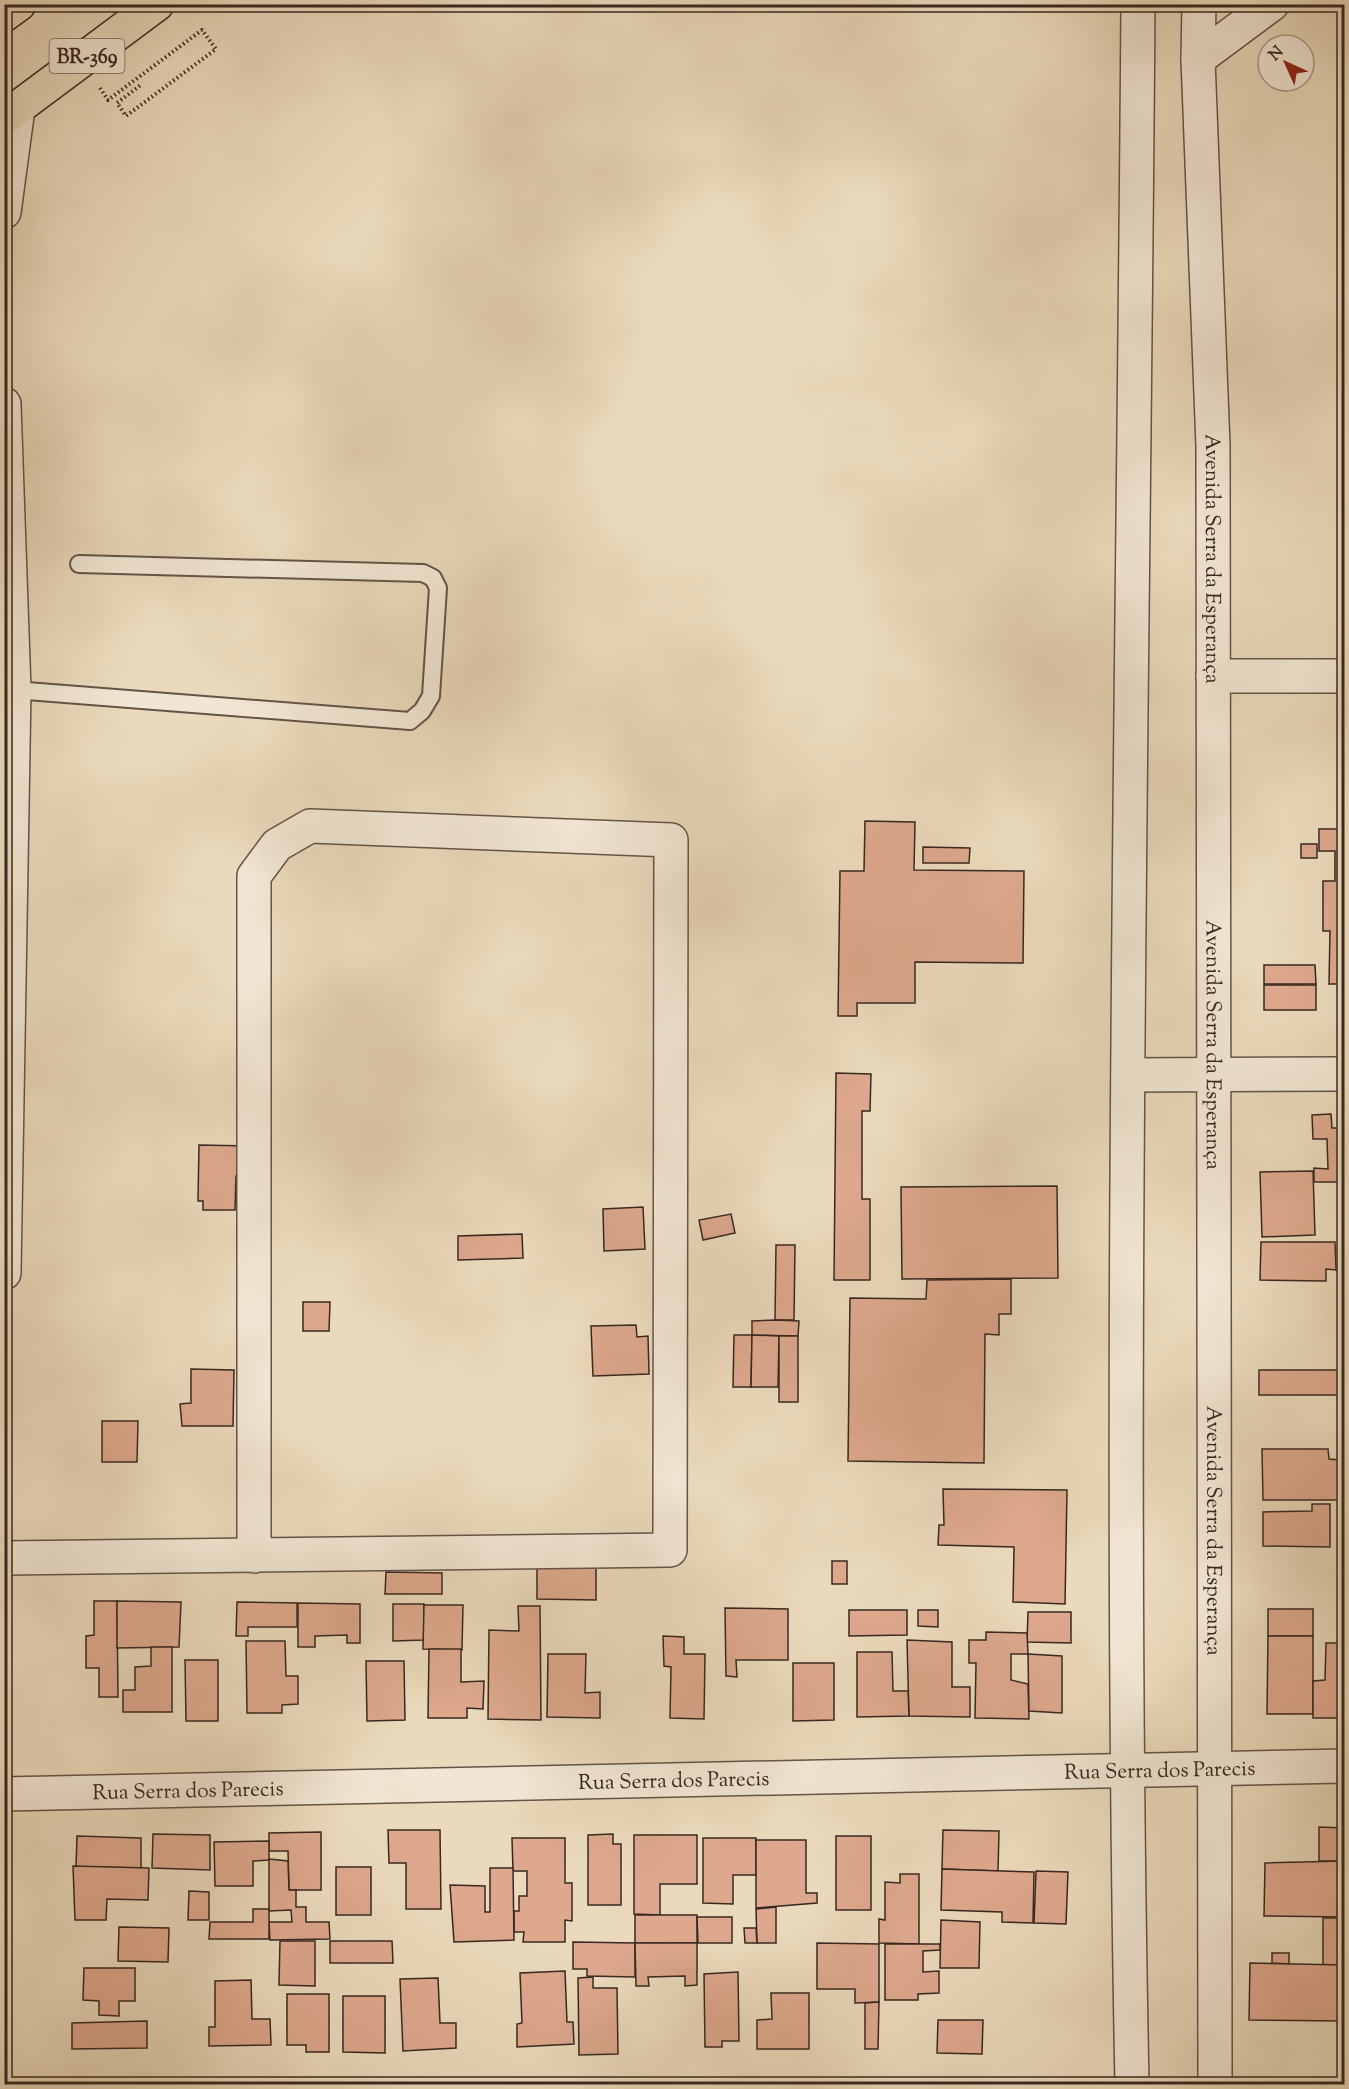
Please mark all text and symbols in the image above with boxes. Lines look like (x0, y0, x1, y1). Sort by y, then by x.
north arrow (1256, 33, 1316, 93)
road number: BR-369 (50, 39, 124, 73)
text: N (1265, 41, 1290, 67)
street label: Avenida Serra da Esperança (1196, 433, 1226, 684)
street label: Avenida Serra da Esperança (1197, 920, 1227, 1170)
street label: Avenida Serra da Esperança (1197, 1406, 1227, 1656)
street label: Rua Serra dos Parecis (1064, 1755, 1256, 1789)
street label: Rua Serra dos Parecis (578, 1765, 770, 1799)
street label: Rua Serra dos Parecis (92, 1775, 284, 1809)

